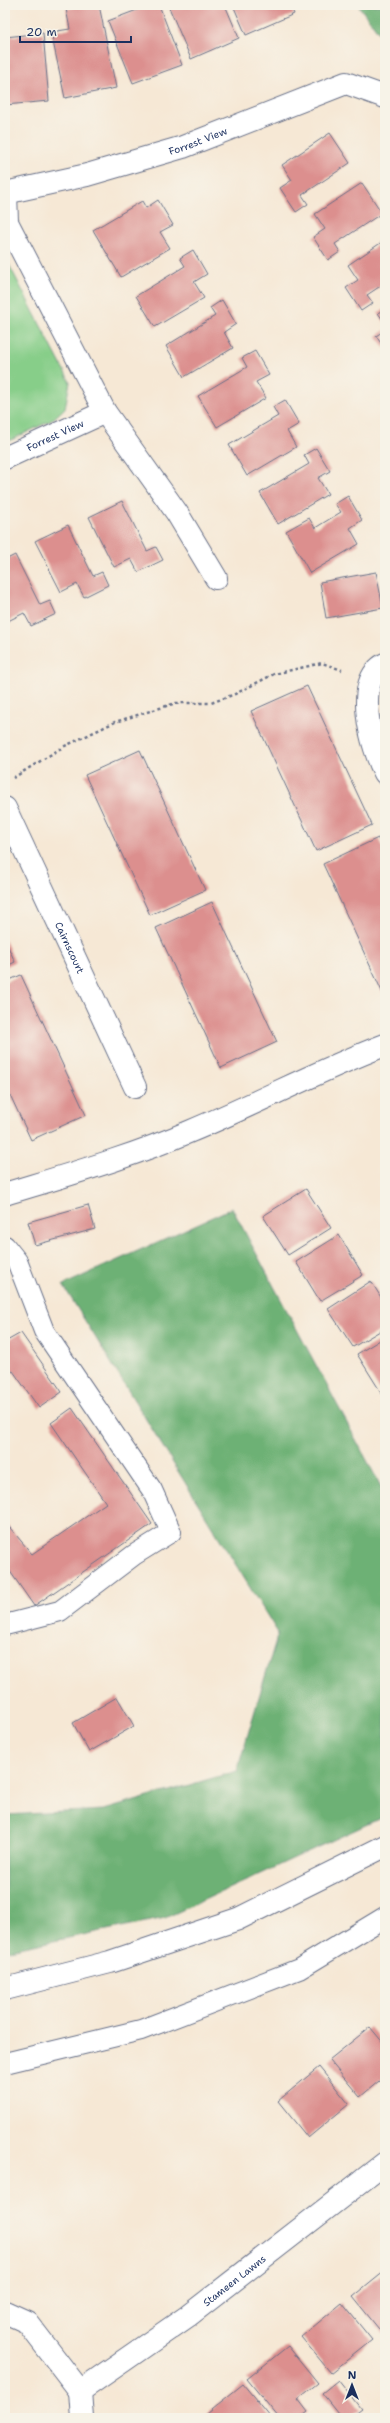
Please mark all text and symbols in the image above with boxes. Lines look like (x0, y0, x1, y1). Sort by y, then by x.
scale bar (20, 18, 131, 44)
text: 20 m (26, 24, 57, 40)
street label: Forrest View (167, 124, 229, 157)
street label: Forrest View (24, 416, 86, 454)
street label: Cairnscourt (52, 920, 88, 976)
street label: Stameen Lawns (200, 2252, 268, 2309)
north arrow (332, 2365, 372, 2405)
text: N (348, 2368, 357, 2383)

